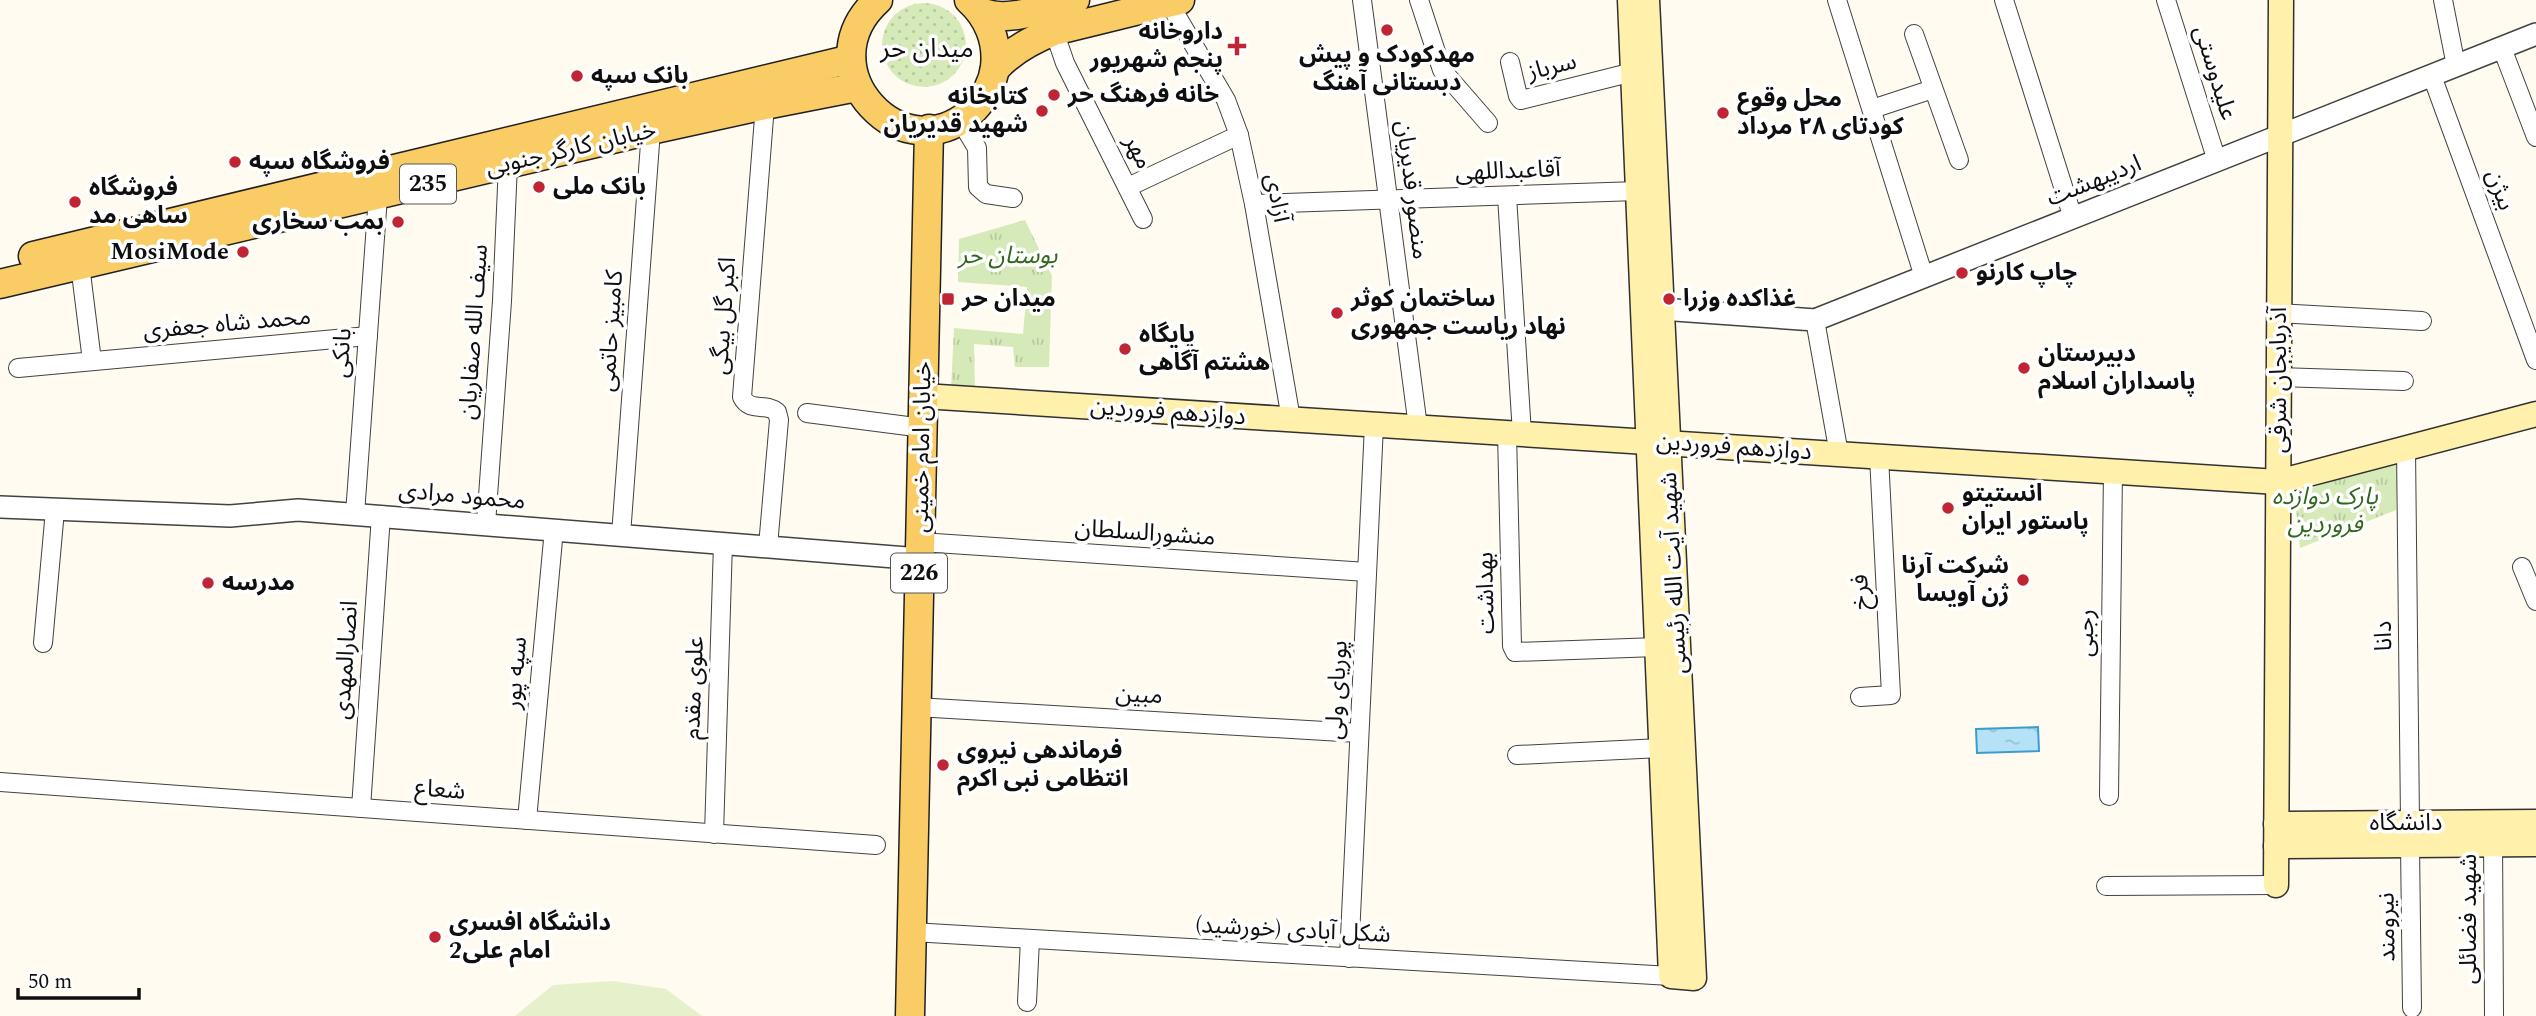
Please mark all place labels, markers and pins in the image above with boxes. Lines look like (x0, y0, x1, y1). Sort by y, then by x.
place label: داروخانه پنجم شهریور (1089, 14, 1223, 78)
marker: مهدکودک و پیش دبستانی آهنگ (1379, 22, 1395, 38)
place label: مهدکودک و پیش دبستانی آهنگ (1299, 37, 1475, 101)
marker: داروخانه پنجم شهریور (1229, 38, 1245, 54)
place label: بانک سپه (591, 58, 689, 94)
marker: بانک سپه (569, 68, 585, 84)
place label: خانه فرهنگ حر (1067, 77, 1219, 113)
place label: کتابخانه شهید قدیریان (883, 79, 1029, 143)
place label: محل وقوع کودتای ۲۸ مرداد (1737, 81, 1905, 145)
marker: خانه فرهنگ حر (1046, 87, 1062, 103)
marker: کتابخانه شهید قدیریان (1034, 103, 1050, 119)
marker: محل وقوع کودتای ۲۸ مرداد (1715, 105, 1731, 121)
place label: فروشگاه سپه (249, 144, 390, 180)
marker: فروشگاه سپه (227, 154, 243, 170)
place label: بانک ملی (553, 169, 646, 205)
place label: فروشگاه ساهی مد (89, 170, 188, 234)
marker: بانک ملی (531, 179, 547, 195)
marker: فروشگاه ساهی مد (67, 194, 83, 210)
place label: بمب سخاری (252, 204, 384, 240)
marker: بمب سخاری (390, 214, 406, 230)
place label: MosiMode (110, 234, 229, 270)
marker: MosiMode (235, 244, 251, 260)
place label: چاپ کارنو (1976, 255, 2077, 291)
marker: چاپ کارنو (1954, 265, 1970, 281)
place label: میدان حر (961, 281, 1056, 317)
place label: ساختمان کوثر نهاد ریاست جمهوری (1350, 281, 1566, 345)
place label: غذاکده وزرا (1683, 281, 1796, 317)
marker: میدان حر (940, 291, 956, 307)
marker: غذاکده وزرا (1661, 291, 1677, 307)
marker: ساختمان کوثر نهاد ریاست جمهوری (1329, 305, 1345, 321)
place label: پایگاه هشتم آگاهی (1139, 317, 1270, 381)
place label: دبیرستان پاسداران اسلام (2038, 336, 2196, 400)
marker: پایگاه هشتم آگاهی (1117, 341, 1133, 357)
marker: دبیرستان پاسداران اسلام (2016, 360, 2032, 376)
place label: انستیتو پاستور ایران (1962, 476, 2089, 540)
marker: انستیتو پاستور ایران (1940, 500, 1956, 516)
place label: شرکت آرنا ژن آویسا (1901, 548, 2009, 612)
place label: مدرسه (222, 565, 295, 601)
marker: شرکت آرنا ژن آویسا (2015, 572, 2031, 588)
marker: مدرسه (200, 575, 216, 591)
place label: فرماندهی نیروی انتظامی نبی اکرم (957, 733, 1129, 797)
marker: فرماندهی نیروی انتظامی نبی اکرم (935, 757, 951, 773)
place label: دانشگاه افسری امام علی2 (449, 905, 611, 969)
marker: دانشگاه افسری امام علی2 (427, 929, 443, 945)

